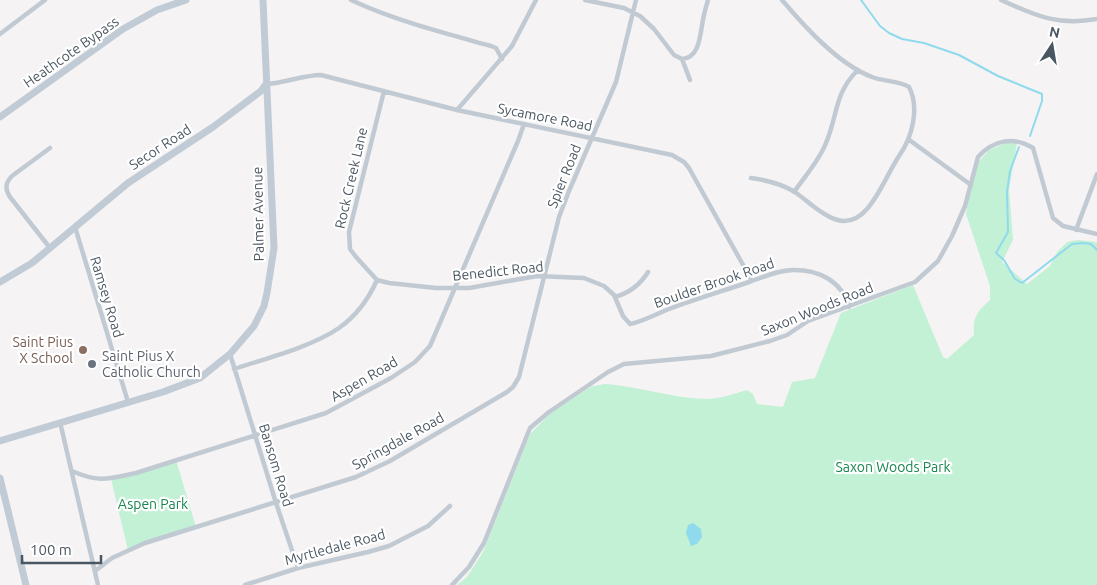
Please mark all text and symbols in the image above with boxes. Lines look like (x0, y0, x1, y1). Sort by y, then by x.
street label: Heathcote Bypass (20, 13, 122, 91)
north arrow (1027, 20, 1077, 70)
text: N (1048, 23, 1061, 41)
street label: Sycamore Road (496, 100, 594, 134)
street label: Secor Road (126, 121, 194, 173)
street label: Rock Creek Lane (332, 126, 370, 230)
street label: Spier Road (544, 142, 584, 210)
street label: Palmer Avenue (249, 167, 267, 261)
street label: Ramsey Road (87, 254, 127, 340)
street label: Boulder Brook Road (652, 255, 776, 311)
street label: Benedict Road (452, 258, 544, 284)
street label: Saxon Woods Road (759, 279, 875, 339)
place label: Saint Pius X School (13, 334, 73, 366)
marker: Saint Pius X School (77, 344, 89, 356)
place label: Saint Pius X Catholic Church (102, 348, 201, 380)
street label: Aspen Road (328, 353, 400, 405)
marker: Saint Pius X Catholic Church (86, 358, 98, 370)
street label: Springdale Road (349, 409, 447, 473)
street label: Bansom Road (256, 422, 296, 508)
park label: Saxon Woods Park (835, 459, 951, 475)
park label: Aspen Park (118, 496, 188, 512)
street label: Myrtledale Road (283, 526, 387, 568)
scale bar (22, 532, 101, 564)
text: 100 m (30, 541, 72, 558)

